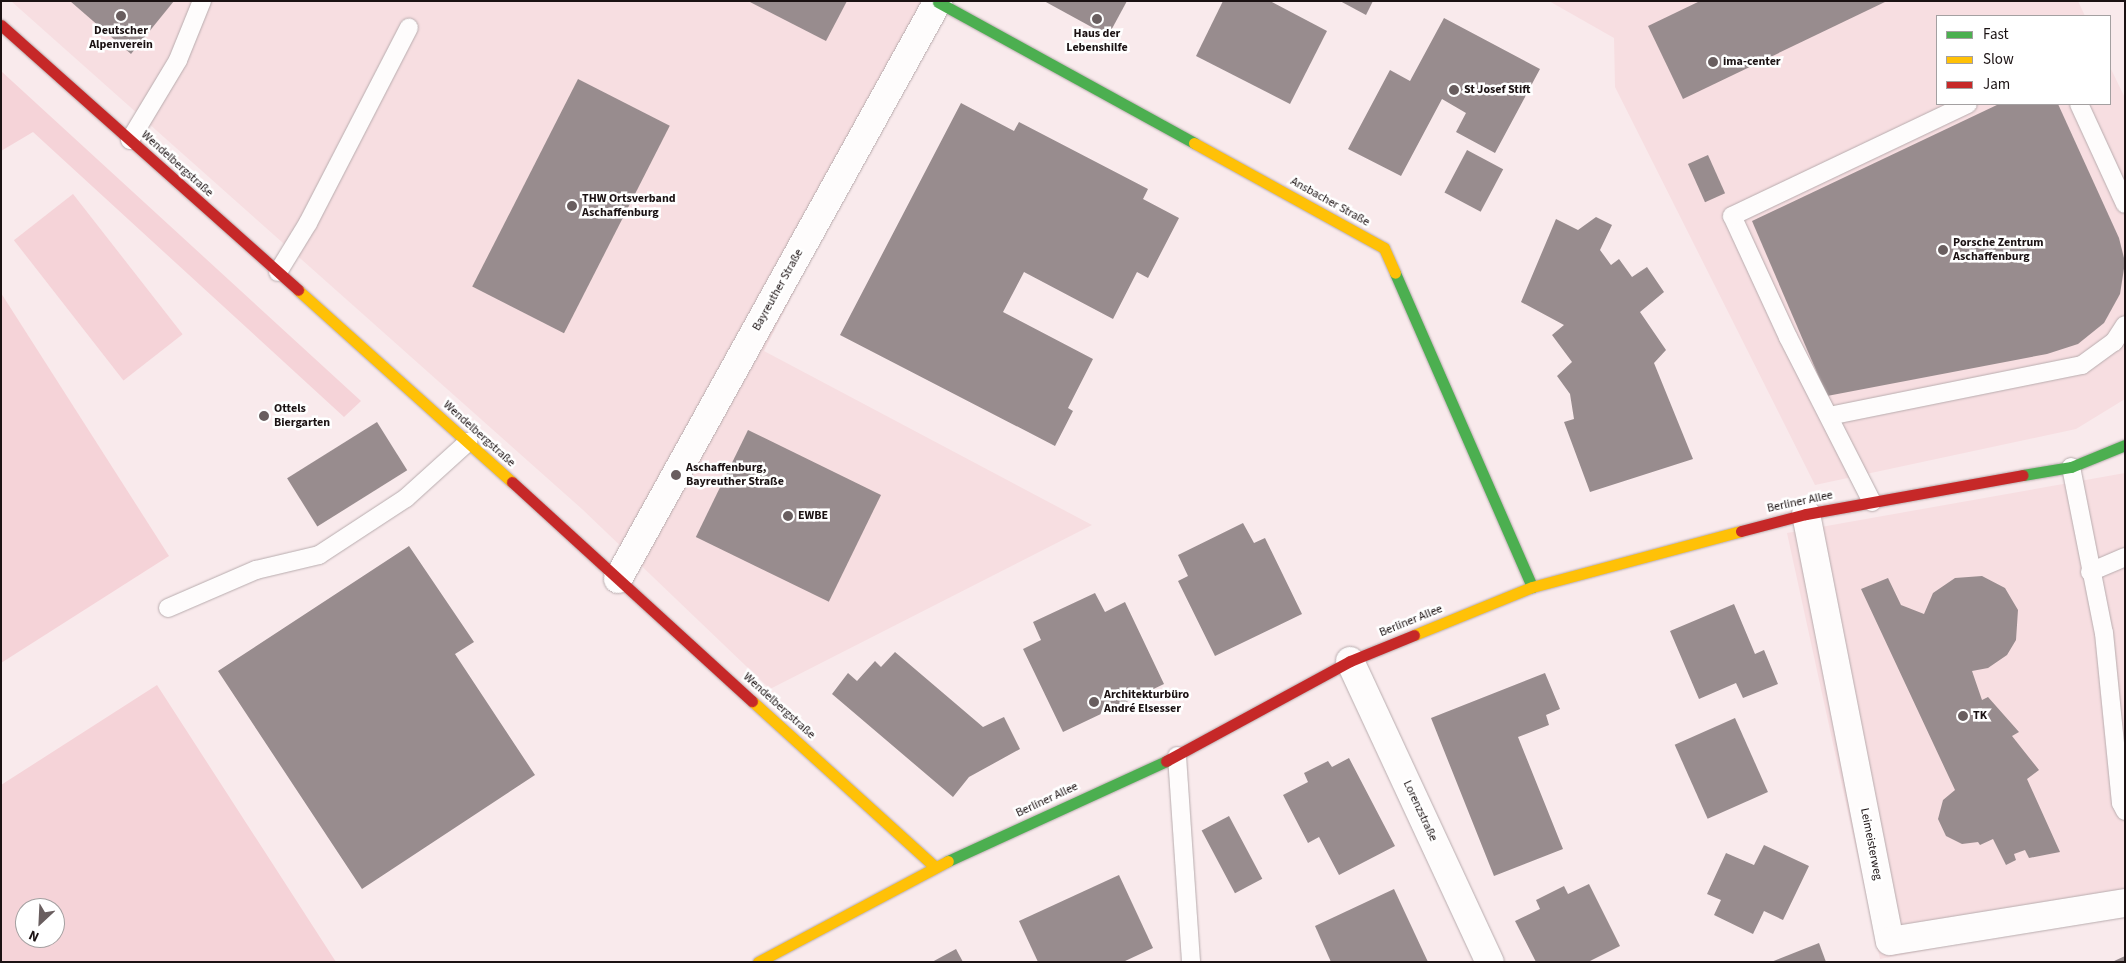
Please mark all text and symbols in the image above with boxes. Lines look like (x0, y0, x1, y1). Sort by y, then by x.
marker: Deutscher Alpenverein (115, 10, 127, 22)
marker: Haus der Lebenshilfe (1091, 13, 1103, 25)
legend (1936, 15, 2111, 105)
place label: Deutscher Alpenverein (89, 24, 153, 52)
text: Fast (1983, 24, 2009, 45)
place label: Haus der Lebenshilfe (1066, 27, 1128, 55)
text: Slow (1983, 49, 2014, 70)
place label: ima-center (1723, 55, 1781, 69)
marker: ima-center (1707, 56, 1719, 68)
text: Jam (1983, 74, 2010, 95)
place label: St Josef Stift (1464, 83, 1530, 97)
marker: St Josef Stift (1448, 84, 1460, 96)
street label: Wendelbergstraße (138, 128, 216, 200)
street label: Ansbacher Straße (1288, 174, 1372, 230)
place label: THW Ortsverband Aschaffenburg (582, 192, 676, 220)
marker: THW Ortsverband Aschaffenburg (566, 200, 578, 212)
place label: Porsche Zentrum Aschaffenburg (1953, 236, 2044, 264)
marker: Porsche Zentrum Aschaffenburg (1937, 244, 1949, 256)
street label: Bayreuther Straße (750, 247, 806, 333)
street label: Wendelbergstraße (440, 398, 518, 470)
place label: Ottels Biergarten (274, 402, 330, 430)
marker: Ottels Biergarten (258, 410, 270, 422)
place label: Aschaffenburg, Bayreuther Straße (686, 461, 784, 489)
marker: Aschaffenburg, Bayreuther Straße (670, 469, 682, 481)
street label: Berliner Allee (1766, 488, 1834, 516)
place label: EWBE (798, 509, 828, 523)
marker: EWBE (782, 510, 794, 522)
street label: Berliner Allee (1377, 602, 1445, 640)
street label: Wendelbergstraße (740, 670, 818, 742)
place label: Architekturbüro André Elsesser (1104, 688, 1189, 716)
marker: Architekturbüro André Elsesser (1088, 696, 1100, 708)
place label: TK (1973, 709, 1987, 723)
marker: TK (1957, 710, 1969, 722)
street label: Lorenzstraße (1400, 778, 1440, 844)
street label: Berliner Allee (1014, 779, 1080, 821)
street label: Leimeisterweg (1857, 807, 1885, 881)
north arrow (15, 898, 65, 948)
text: N (26, 925, 43, 947)

